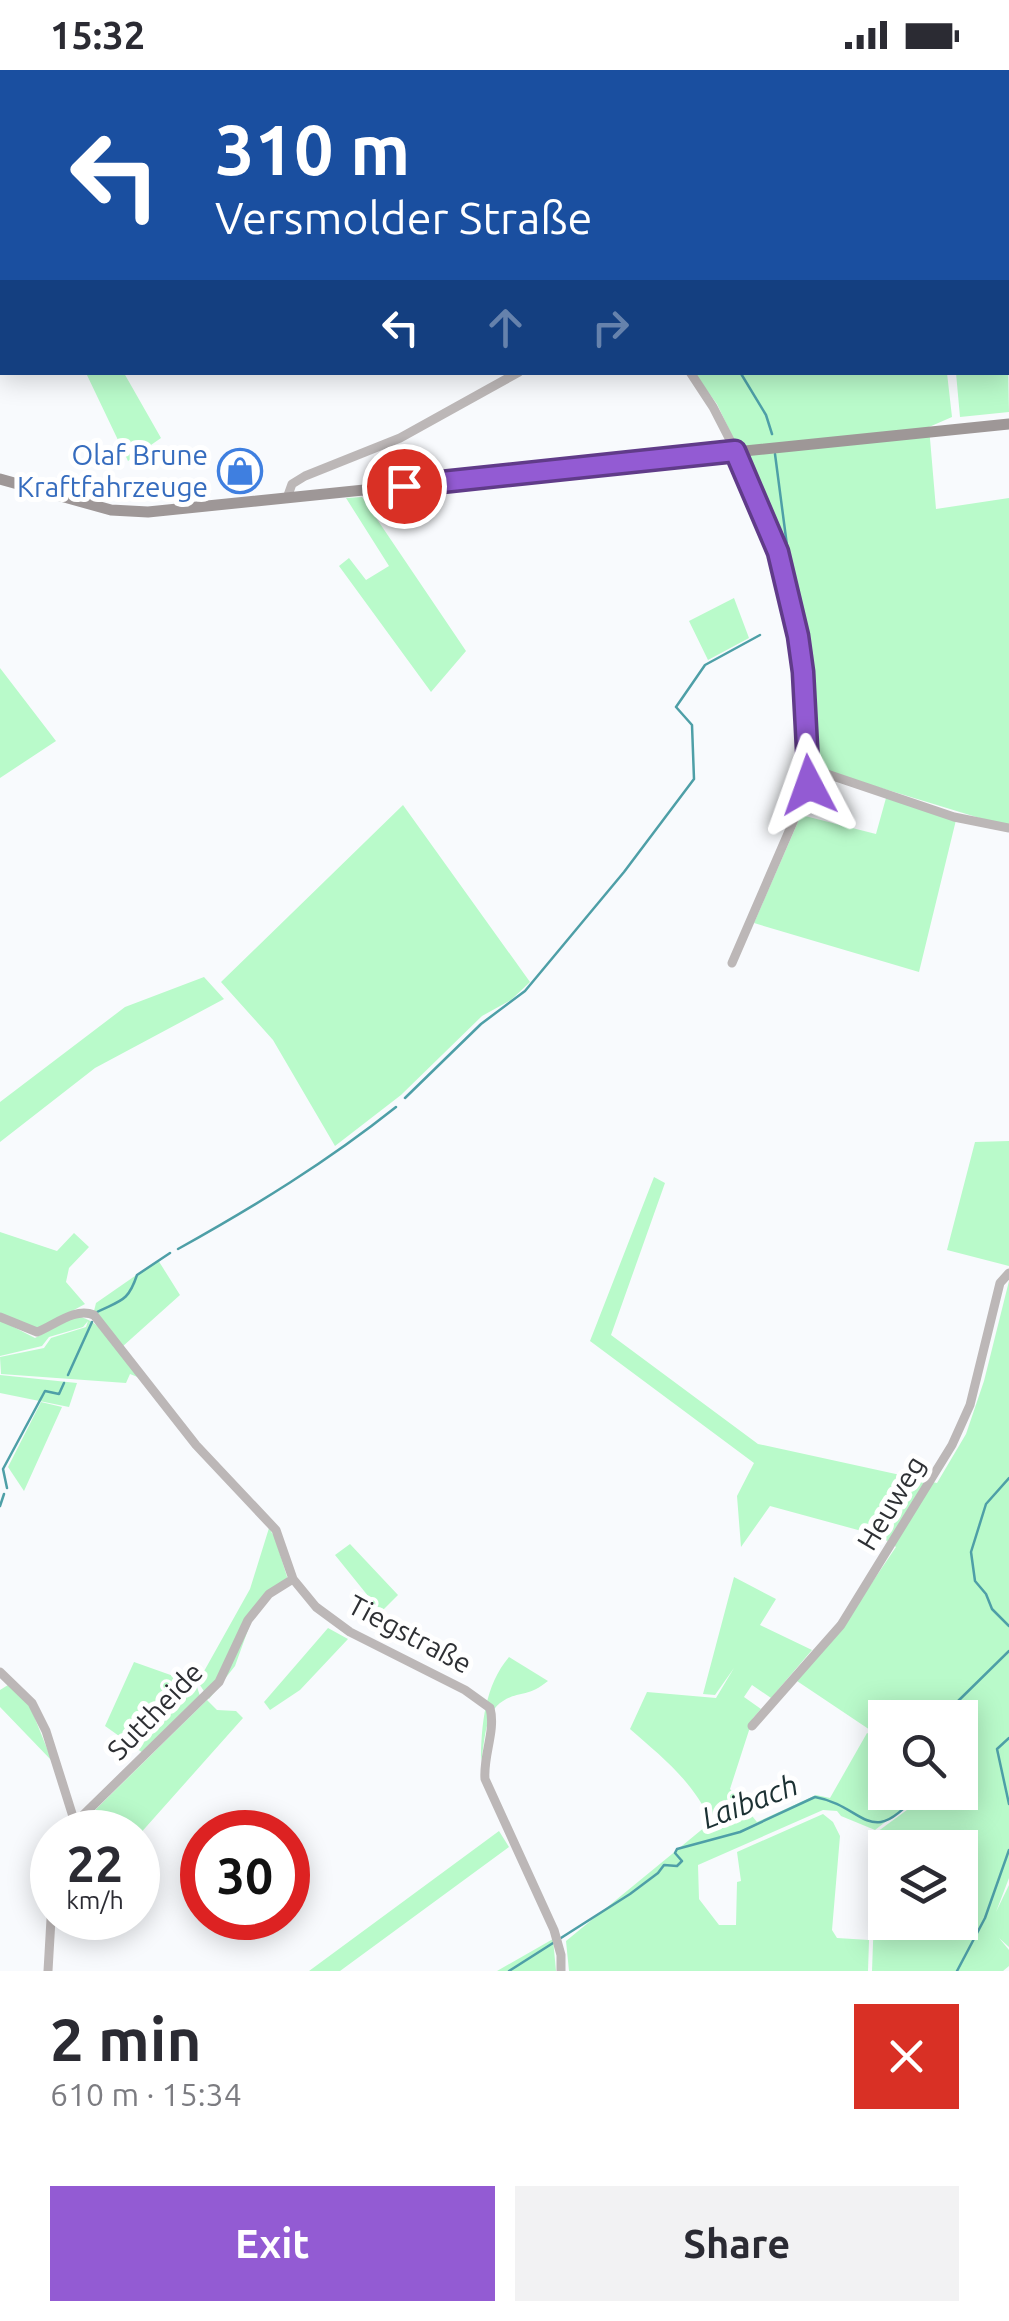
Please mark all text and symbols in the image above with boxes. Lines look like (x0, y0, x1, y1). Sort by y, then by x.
text: 15:32 (50, 14, 145, 56)
icon: left (50, 110, 180, 240)
text: 310 m (215, 110, 410, 188)
text: Versmolder Straße (215, 192, 592, 243)
icon: left (373, 300, 428, 355)
icon: ahead (478, 300, 533, 355)
icon: right (583, 300, 638, 355)
place label: Olaf Brune Kraftfahrzeuge (17, 439, 208, 502)
pin (362, 444, 447, 529)
shop icon: Olaf Brune Kraftfahrzeuge (217, 448, 263, 494)
icon: arrive (377, 459, 432, 514)
position arrow (757, 733, 861, 837)
street label: Heuweg (850, 1450, 931, 1555)
street label: Tiegstraße (343, 1588, 477, 1679)
street label: Suttheide (101, 1656, 208, 1766)
map controls (868, 1700, 978, 1940)
button: search (868, 1700, 978, 1810)
water label: Laibach (697, 1767, 803, 1835)
speed limit sign: 30 (180, 1810, 310, 1940)
button: layers (868, 1830, 978, 1940)
text: 22 (67, 1835, 123, 1891)
text: km/h (66, 1886, 124, 1914)
button: close (854, 2004, 959, 2109)
text: 2 min (50, 2005, 202, 2072)
text: 610 m · 15:34 (50, 2076, 242, 2112)
button: Exit (50, 2186, 495, 2301)
button: Share (515, 2186, 959, 2301)

